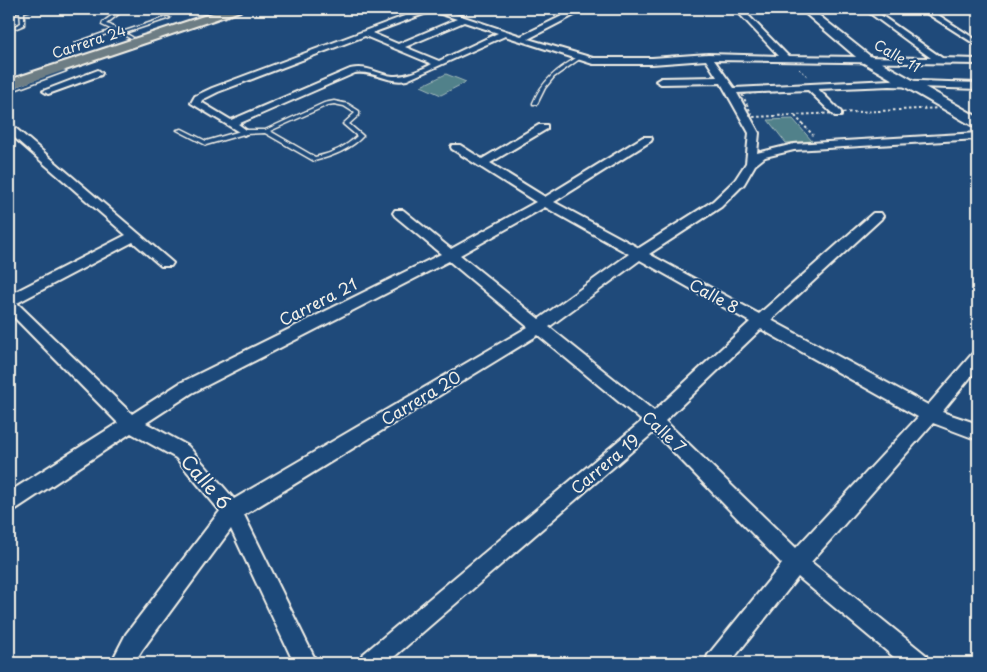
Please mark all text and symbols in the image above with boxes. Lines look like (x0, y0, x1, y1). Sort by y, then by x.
street label: Carrera 24 (49, 20, 129, 63)
street label: Calle 11 (870, 34, 924, 77)
street label: Carrera 21 (274, 271, 361, 331)
street label: Calle 8 (685, 272, 744, 319)
street label: Carrera 20 (376, 364, 465, 430)
street label: Calle 7 (637, 405, 692, 458)
street label: Carrera 19 (565, 427, 644, 499)
street label: Calle 6 (175, 448, 239, 515)

